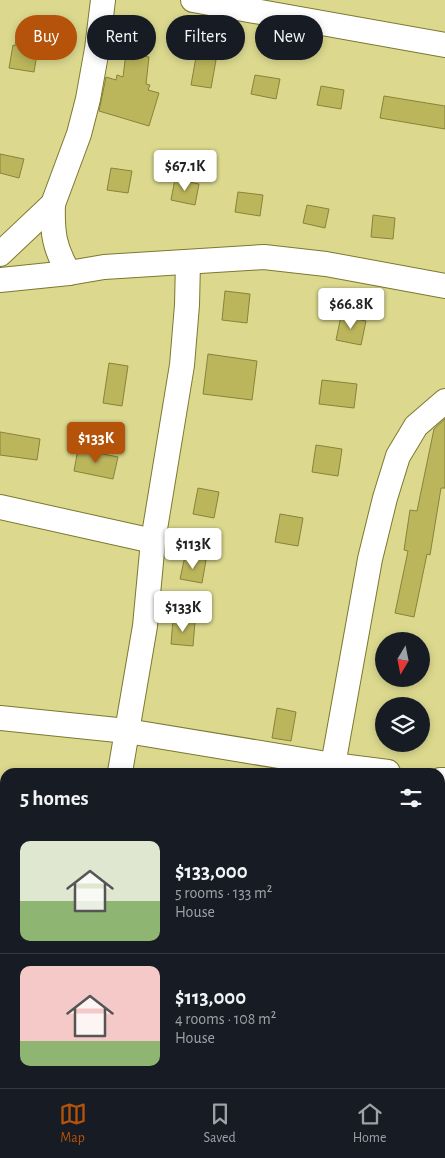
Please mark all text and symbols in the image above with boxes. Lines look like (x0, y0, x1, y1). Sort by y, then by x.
chip: Buy (15, 15, 77, 60)
chip: Rent (87, 15, 156, 60)
chip: Filters (166, 15, 245, 60)
chip: New (255, 15, 323, 60)
pin: $67.1K (144, 150, 226, 192)
text: $67.1K (165, 158, 205, 174)
pin: $66.8K (310, 288, 392, 330)
text: $66.8K (329, 296, 373, 312)
pin: $133K (61, 422, 131, 464)
text: $133K (78, 430, 114, 446)
pin: $113K (158, 528, 228, 570)
text: $113K (176, 536, 210, 552)
pin: $133K (148, 590, 218, 633)
text: $133K (165, 599, 201, 615)
north arrow (375, 632, 430, 688)
map controls (375, 632, 430, 752)
button: layers (375, 697, 430, 752)
icon: filters (397, 784, 425, 812)
text: 5 homes (20, 788, 89, 809)
icon: home (60, 861, 120, 921)
text: $133,000 (175, 861, 248, 882)
text: 5 rooms · 133 m² (175, 885, 272, 901)
text: House (175, 904, 215, 920)
icon: home (60, 986, 120, 1046)
text: $113,000 (175, 987, 246, 1008)
text: 4 rooms · 108 m² (175, 1011, 276, 1027)
text: House (175, 1030, 215, 1046)
tab: Map (59, 1100, 87, 1147)
tab: Saved (204, 1100, 236, 1147)
tab: Home (353, 1100, 386, 1147)

